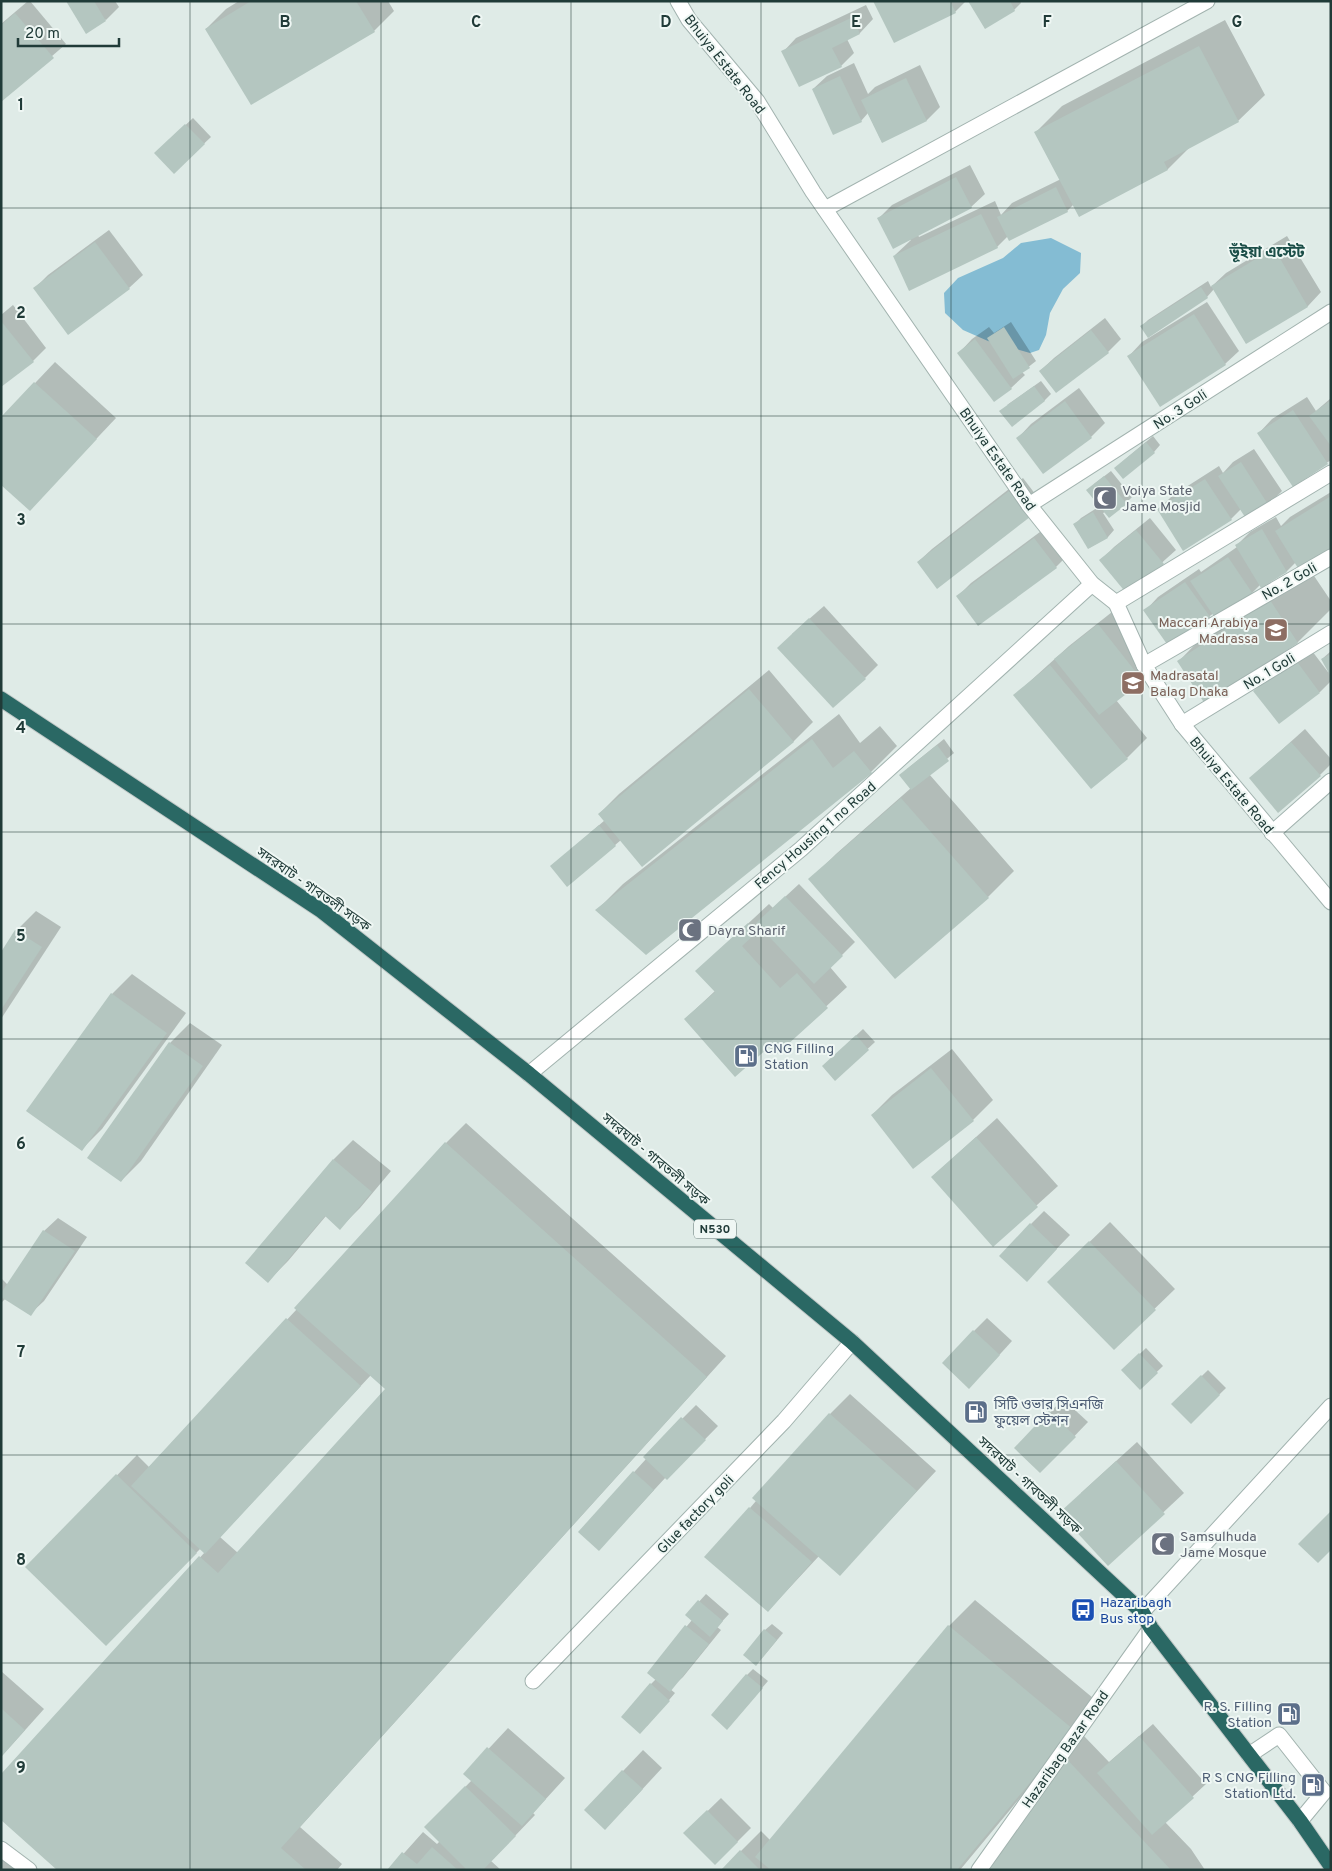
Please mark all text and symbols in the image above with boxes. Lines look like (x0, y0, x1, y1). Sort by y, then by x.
street label: Bhuiya Estate Road (680, 12, 768, 118)
text: B (279, 13, 291, 33)
text: C (471, 13, 481, 33)
text: D (660, 13, 672, 33)
text: E (851, 13, 861, 33)
text: F (1042, 13, 1052, 33)
text: G (1232, 13, 1242, 33)
scale bar (18, 15, 119, 47)
text: 20 m (25, 25, 60, 44)
text: 1 (18, 96, 24, 116)
district label: ভূঁইয়া এস্টেট (1228, 242, 1305, 263)
text: 2 (16, 304, 26, 324)
street label: No. 3 Goli (1151, 387, 1211, 434)
street label: Bhuiya Estate Road (955, 405, 1039, 515)
place label: Voiya State Jame Mosjid (1122, 483, 1201, 516)
mosque icon: Voiya State Jame Mosjid (1092, 485, 1118, 511)
text: 3 (16, 511, 26, 531)
street label: No. 2 Goli (1259, 560, 1320, 605)
place label: Maccari Arabiya Madrassa (1158, 615, 1258, 648)
school or university icon: Maccari Arabiya Madrassa (1263, 617, 1289, 643)
street label: No. 1 Goli (1241, 650, 1299, 694)
place label: Madrasatal Balag Dhaka (1150, 668, 1228, 701)
school or university icon: Madrasatal Balag Dhaka (1120, 670, 1146, 696)
text: 4 (16, 719, 26, 739)
street label: Bhuiya Estate Road (1185, 734, 1276, 838)
street label: Fency Housing 1 no Road (752, 779, 880, 894)
street label: সদরঘাট - গাবতলী সড়ক (252, 843, 375, 936)
mosque icon: Dayra Sharif (677, 917, 703, 943)
place label: Dayra Sharif (708, 923, 786, 940)
text: 5 (16, 927, 26, 947)
place label: CNG Filling Station (764, 1041, 834, 1074)
fuel station icon: CNG Filling Station (733, 1043, 759, 1069)
street label: সদরঘাট - গাবতলী সড়ক (597, 1109, 714, 1211)
text: 6 (16, 1135, 26, 1155)
road number: N530 (694, 1220, 736, 1238)
text: 7 (17, 1343, 25, 1363)
place label: সিটি ওভার সিএনজি ফুয়েল স্টেশন (993, 1396, 1104, 1430)
fuel station icon: সিটি ওভার সিএনজি ফুয়েল স্টেশন (963, 1399, 989, 1425)
street label: সদরঘাট - গাবতলী সড়ক (973, 1432, 1085, 1539)
street label: Glue factory goli (654, 1472, 738, 1558)
place label: Samsulhuda Jame Mosque (1180, 1529, 1267, 1562)
mosque icon: Samsulhuda Jame Mosque (1150, 1531, 1176, 1557)
text: 8 (16, 1551, 26, 1571)
place label: Hazaribagh Bus stop (1100, 1595, 1172, 1628)
bus stop icon: Hazaribagh Bus stop (1070, 1597, 1096, 1623)
street label: Hazaribag Bazar Road (1019, 1688, 1113, 1812)
place label: R. S. Filling Station (1204, 1699, 1272, 1732)
fuel station icon: R. S. Filling Station (1276, 1701, 1302, 1727)
text: 9 (16, 1759, 26, 1779)
place label: R S CNG Filling Station Ltd. (1202, 1770, 1296, 1803)
fuel station icon: R S CNG Filling Station Ltd. (1300, 1772, 1326, 1798)

